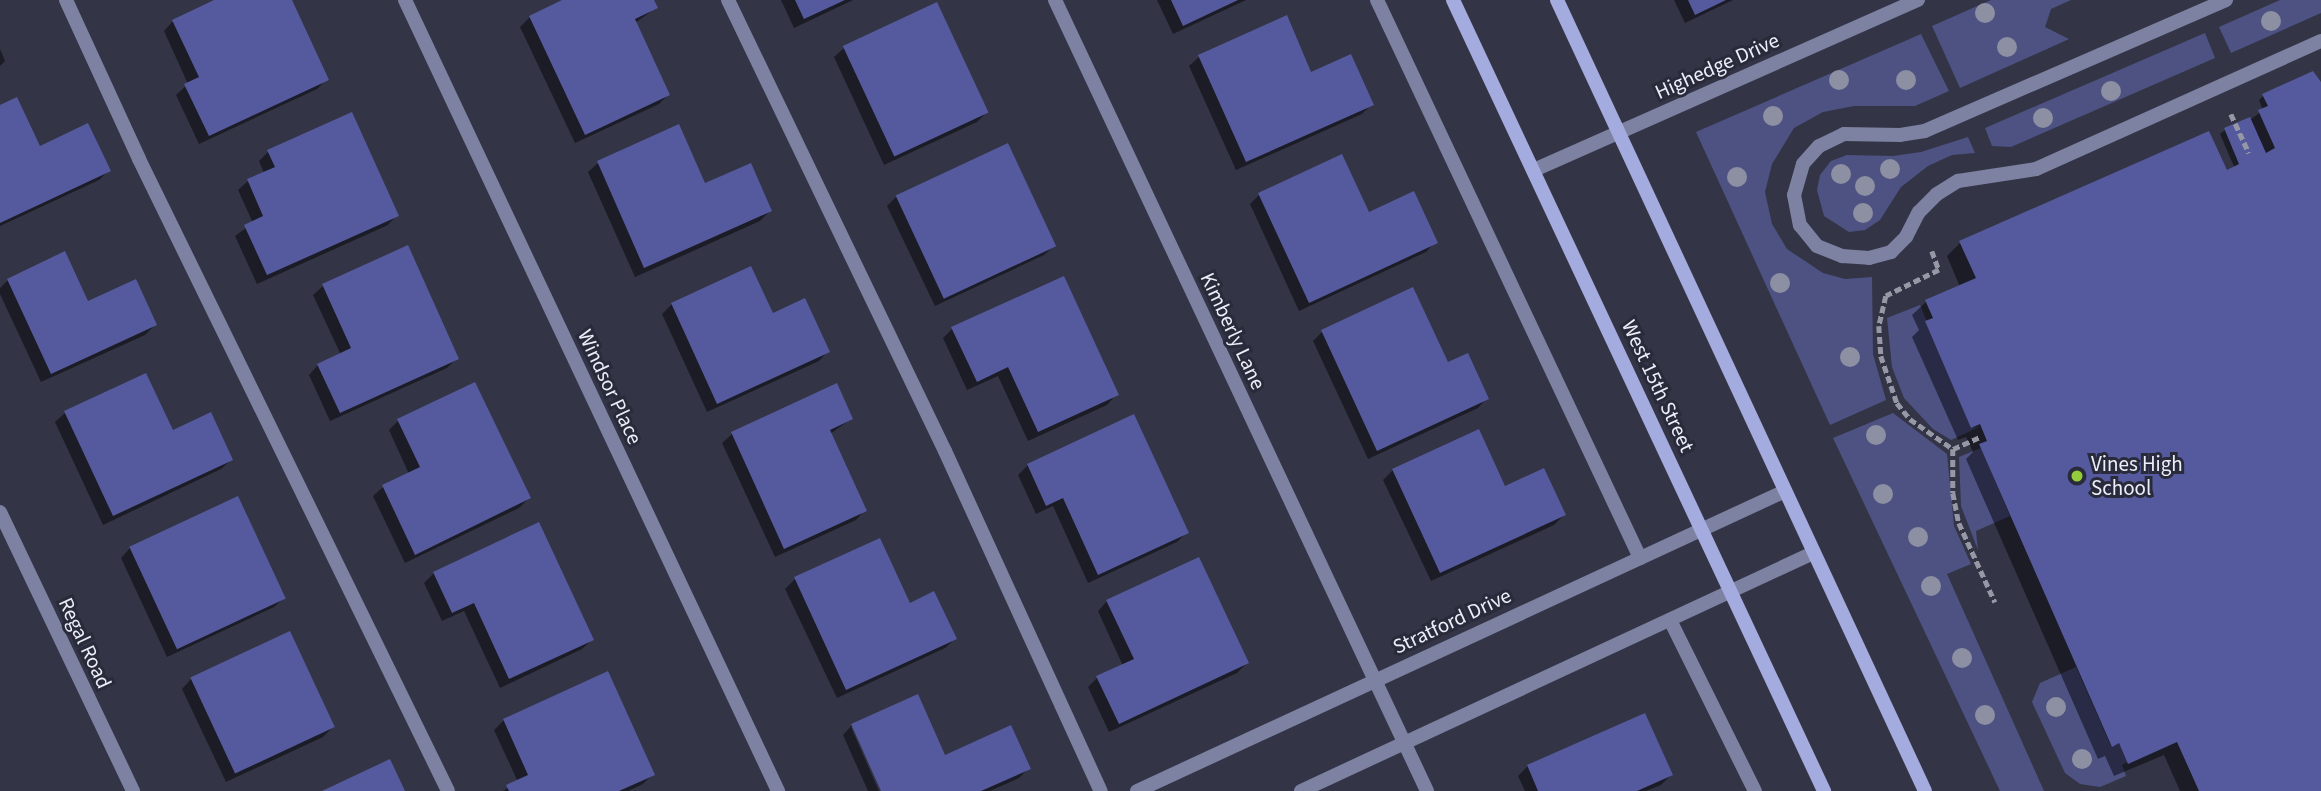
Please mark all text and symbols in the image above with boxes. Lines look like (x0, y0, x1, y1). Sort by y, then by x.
street label: Highedge Drive (1651, 27, 1783, 105)
street label: Kimberly Lane (1195, 269, 1271, 393)
street label: West 15th Street (1616, 316, 1700, 456)
street label: Windsor Place (572, 326, 648, 448)
place label: Vines High School (2091, 451, 2183, 501)
marker: Vines High School (2069, 468, 2085, 484)
street label: Stratford Drive (1389, 583, 1515, 659)
street label: Regal Road (53, 594, 117, 692)

